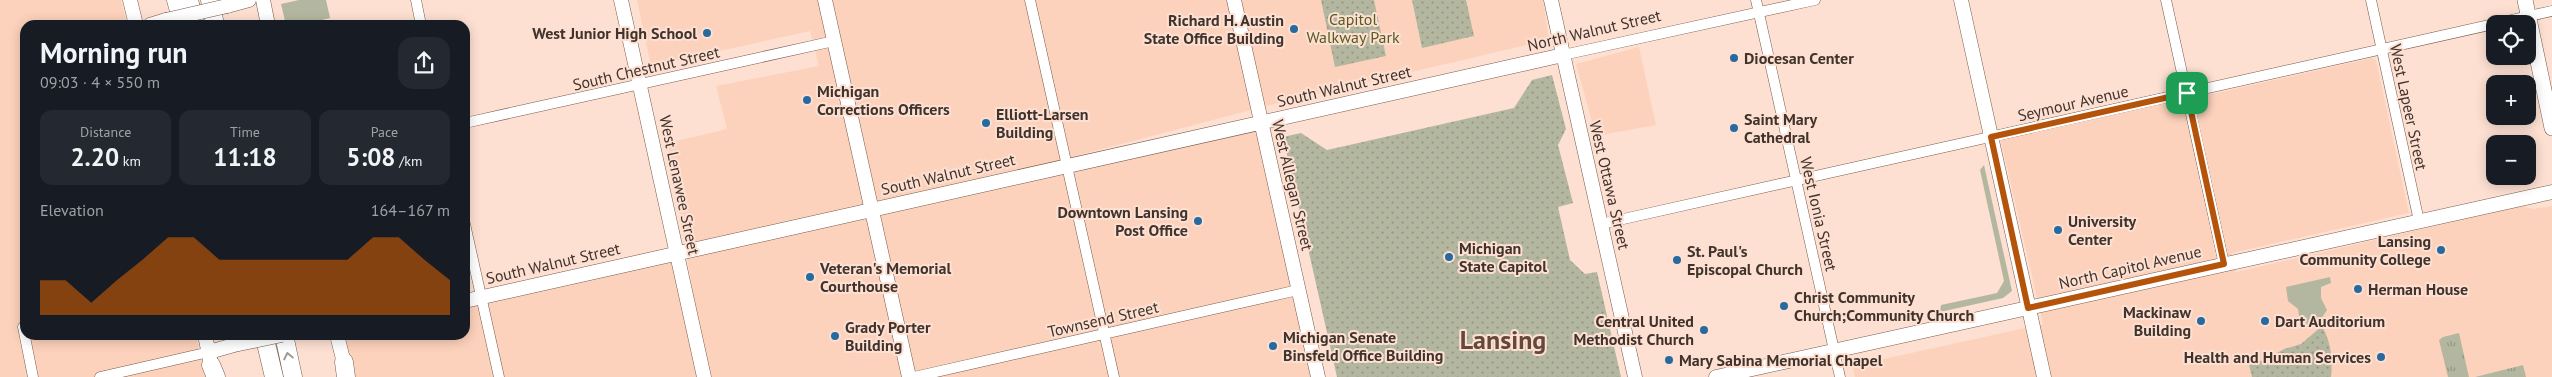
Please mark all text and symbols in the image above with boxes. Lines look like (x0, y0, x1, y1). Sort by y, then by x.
street label: North Walnut Street (1525, 5, 1663, 55)
park label: Capitol Walkway Park (1306, 9, 1400, 47)
place label: Richard H. Austin State Office Building (1144, 10, 1284, 48)
map controls (2486, 15, 2536, 185)
button: locate (2486, 15, 2536, 65)
place label: West Junior High School (532, 23, 697, 43)
marker: Richard H. Austin State Office Building (1288, 23, 1300, 35)
marker: West Junior High School (701, 27, 713, 39)
text: Morning run (40, 34, 188, 71)
button: share (398, 37, 450, 89)
street label: South Chestnut Street (571, 41, 722, 95)
street label: West Lapeer Street (2386, 42, 2432, 172)
place label: Diocesan Center (1744, 48, 1854, 68)
marker: Diocesan Center (1728, 52, 1740, 64)
street label: South Walnut Street (1275, 61, 1414, 111)
text: 09:03 · 4 × 550 m (40, 72, 160, 92)
pin (2166, 72, 2208, 114)
button: + (2486, 75, 2536, 125)
icon: arrive (2173, 79, 2201, 107)
place label: Michigan Corrections Officers (817, 81, 950, 119)
street label: Seymour Avenue (2016, 81, 2130, 125)
marker: Michigan Corrections Officers (801, 94, 813, 106)
place label: Elliott-Larsen Building (996, 104, 1089, 142)
place label: Saint Mary Cathedral (1744, 109, 1817, 147)
street label: West Lenawee Street (655, 113, 705, 257)
marker: Elliott-Larsen Building (980, 117, 992, 129)
street label: West Allegan Street (1268, 118, 1318, 253)
street label: West Ottawa Street (1585, 119, 1635, 252)
marker: Saint Mary Cathedral (1728, 122, 1740, 134)
text: Distance (80, 123, 131, 141)
text: Time (230, 123, 260, 141)
text: Pace (371, 123, 398, 141)
button: − (2486, 135, 2536, 185)
text: 2.20 (70, 141, 119, 173)
text: 11:18 (213, 141, 277, 173)
text: 5:08 (346, 141, 396, 173)
street label: South Walnut Street (879, 149, 1018, 199)
text: km (119, 152, 141, 170)
text: /km (396, 152, 422, 170)
street label: West Ionia Street (1796, 155, 1842, 274)
text: Elevation (40, 200, 104, 220)
text: 164–167 m (371, 200, 450, 220)
place label: Downtown Lansing Post Office (1057, 202, 1188, 240)
place label: University Center (2068, 211, 2137, 249)
marker: Downtown Lansing Post Office (1192, 215, 1204, 227)
marker: University Center (2052, 224, 2064, 236)
place label: Lansing Community College (2299, 231, 2431, 269)
street label: South Walnut Street (484, 238, 623, 288)
place label: Michigan State Capitol (1459, 238, 1547, 276)
place label: St. Paul's Episcopal Church (1687, 241, 1803, 279)
street label: North Capitol Avenue (2057, 241, 2203, 293)
marker: Lansing Community College (2435, 244, 2447, 256)
marker: Michigan State Capitol (1443, 251, 1455, 263)
marker: St. Paul's Episcopal Church (1671, 254, 1683, 266)
place label: Veteran's Memorial Courthouse (819, 258, 951, 296)
marker: Veteran's Memorial Courthouse (804, 271, 816, 283)
place label: Herman House (2368, 279, 2468, 299)
marker: Herman House (2352, 283, 2364, 295)
place label: Christ Community Church;Community Church (1794, 287, 1974, 325)
street label: Townsend Street (1046, 296, 1161, 341)
marker: Christ Community Church;Community Church (1778, 300, 1790, 312)
place label: Mackinaw Building (2123, 302, 2191, 340)
place label: Central United Methodist Church (1574, 311, 1694, 349)
place label: Dart Auditorium (2275, 311, 2385, 331)
marker: Mackinaw Building (2195, 315, 2207, 327)
marker: Dart Auditorium (2259, 315, 2271, 327)
place label: Grady Porter Building (845, 317, 931, 355)
district label: Lansing (1460, 323, 1546, 356)
marker: Central United Methodist Church (1698, 324, 1710, 336)
place label: Michigan Senate Binsfeld Office Building (1283, 327, 1443, 365)
marker: Grady Porter Building (829, 330, 841, 342)
marker: Michigan Senate Binsfeld Office Building (1267, 340, 1279, 352)
place label: Health and Human Services (2184, 347, 2371, 367)
place label: Mary Sabina Memorial Chapel (1679, 350, 1883, 370)
marker: Health and Human Services (2375, 351, 2387, 363)
one-way arrow (283, 352, 294, 360)
marker: Mary Sabina Memorial Chapel (1663, 354, 1675, 366)

